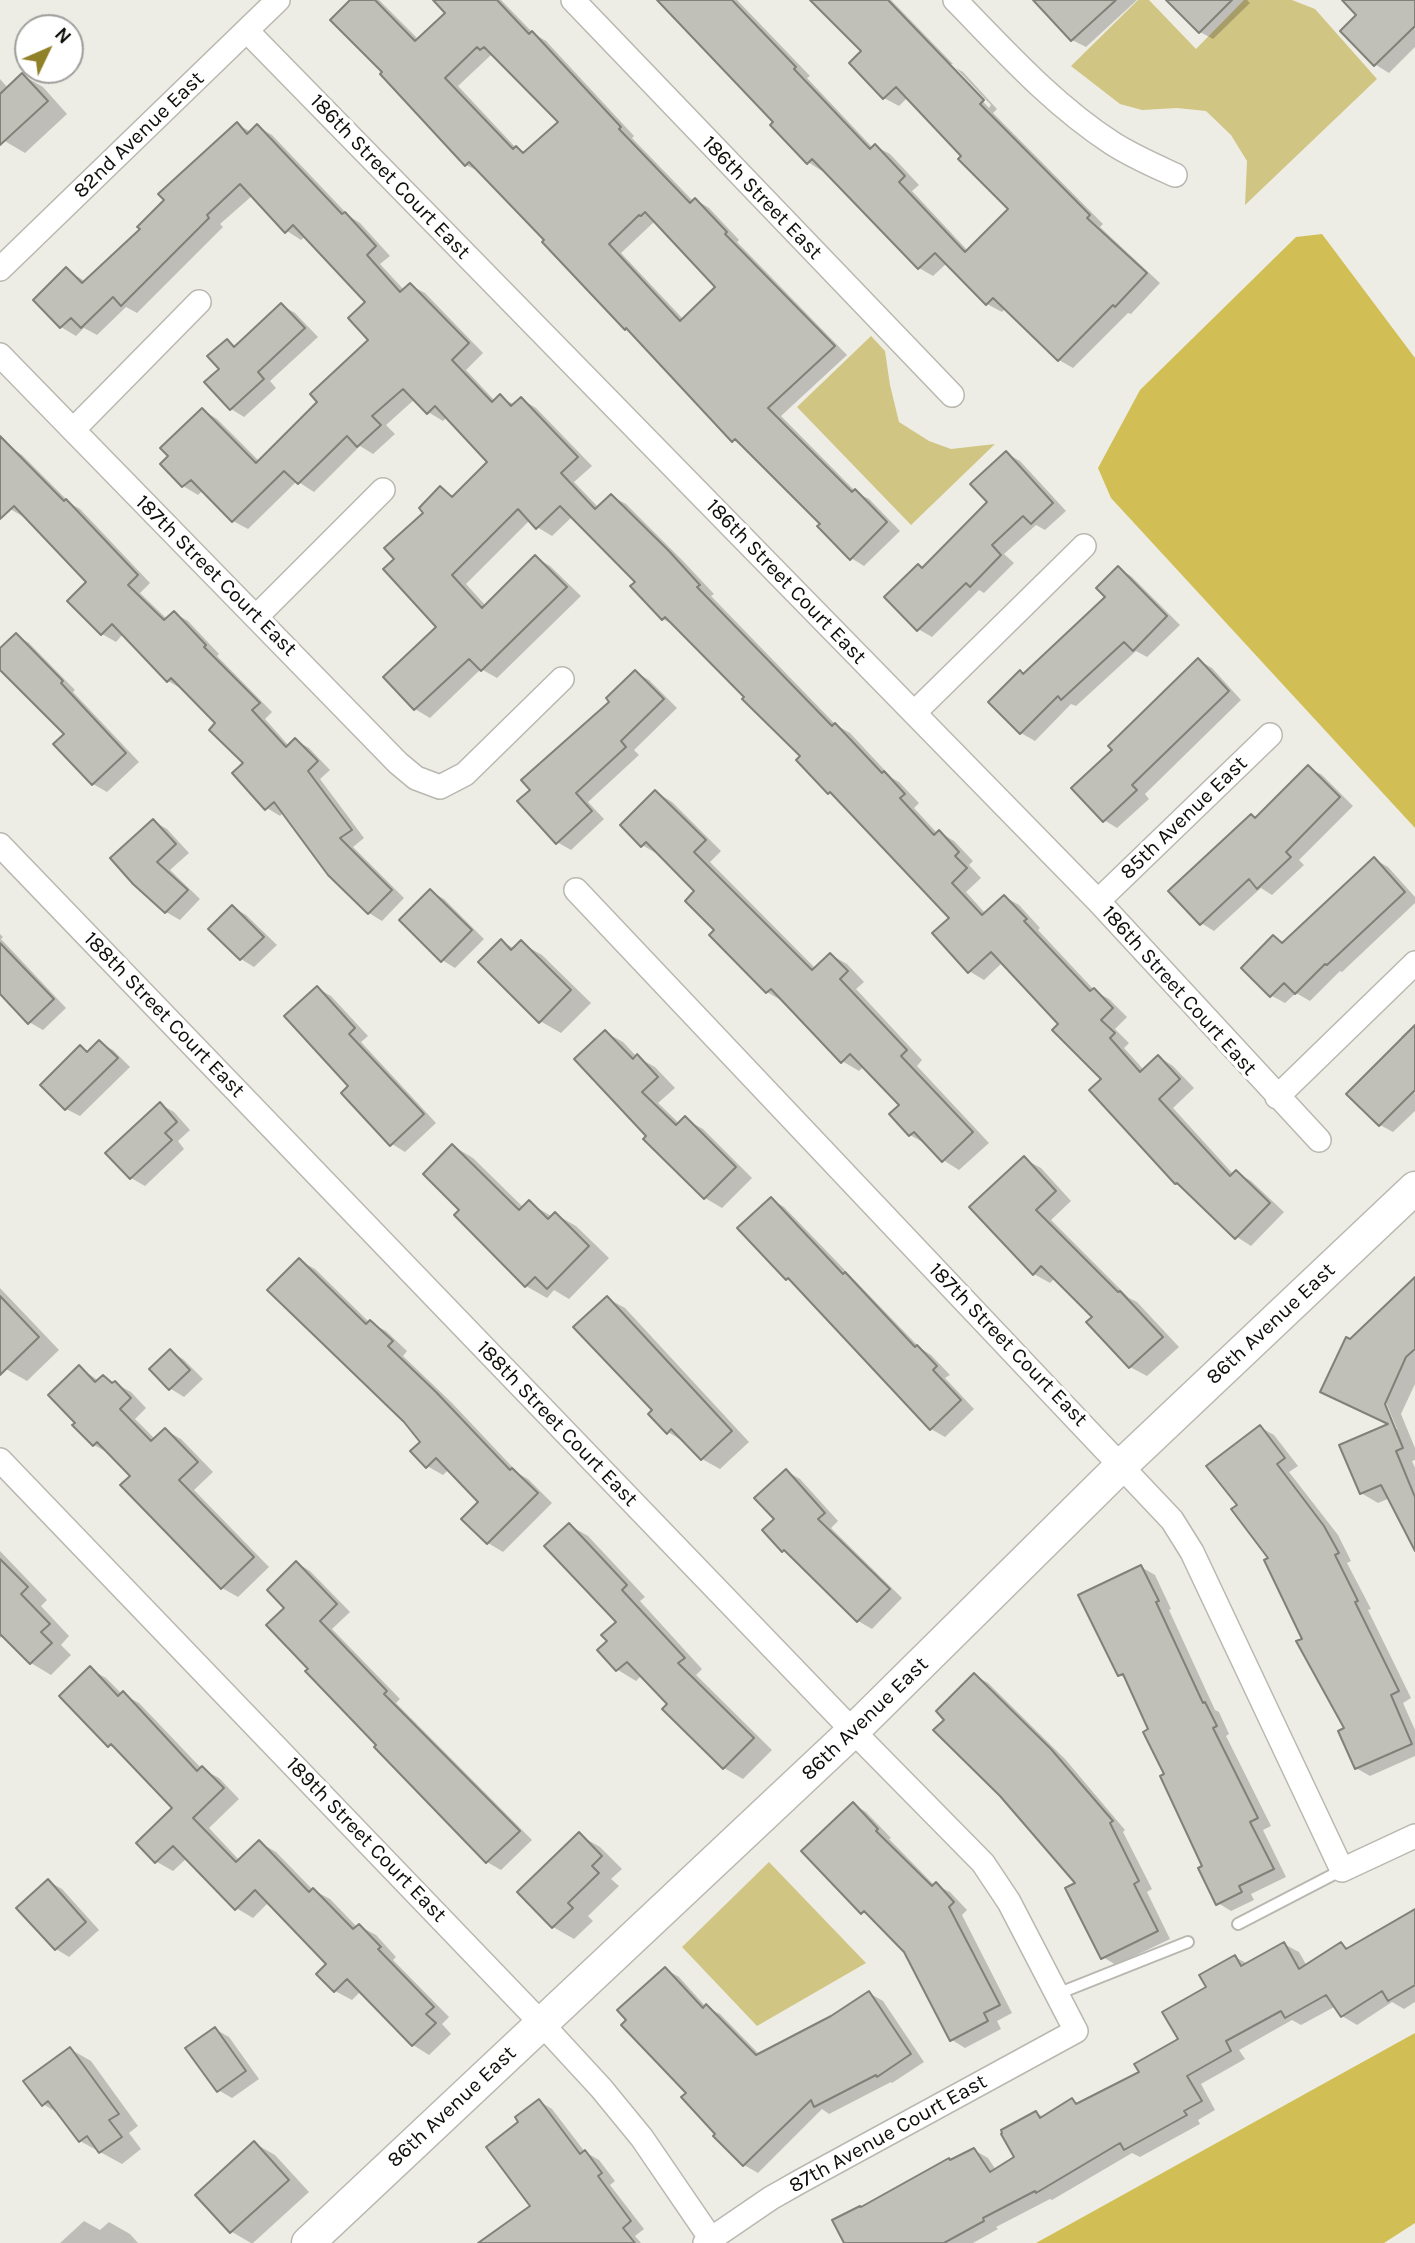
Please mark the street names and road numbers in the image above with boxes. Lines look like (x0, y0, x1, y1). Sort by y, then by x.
street label: 82nd Avenue East (69, 66, 209, 204)
street label: 186th Street Court East (305, 89, 475, 265)
street label: 186th Street East (697, 131, 827, 265)
street label: 187th Street Court East (130, 490, 302, 662)
street label: 186th Street Court East (701, 494, 871, 670)
street label: 85th Avenue East (1115, 751, 1253, 885)
street label: 186th Street Court East (1096, 901, 1262, 1081)
street label: 188th Street Court East (78, 927, 250, 1103)
street label: 187th Street Court East (923, 1258, 1093, 1432)
street label: 86th Avenue East (1201, 1258, 1341, 1390)
street label: 188th Street Court East (471, 1336, 643, 1512)
street label: 86th Avenue East (796, 1652, 934, 1786)
street label: 189th Street Court East (281, 1752, 451, 1928)
street label: 86th Avenue East (382, 2041, 522, 2173)
street label: 87th Avenue Court East (785, 2069, 991, 2199)

